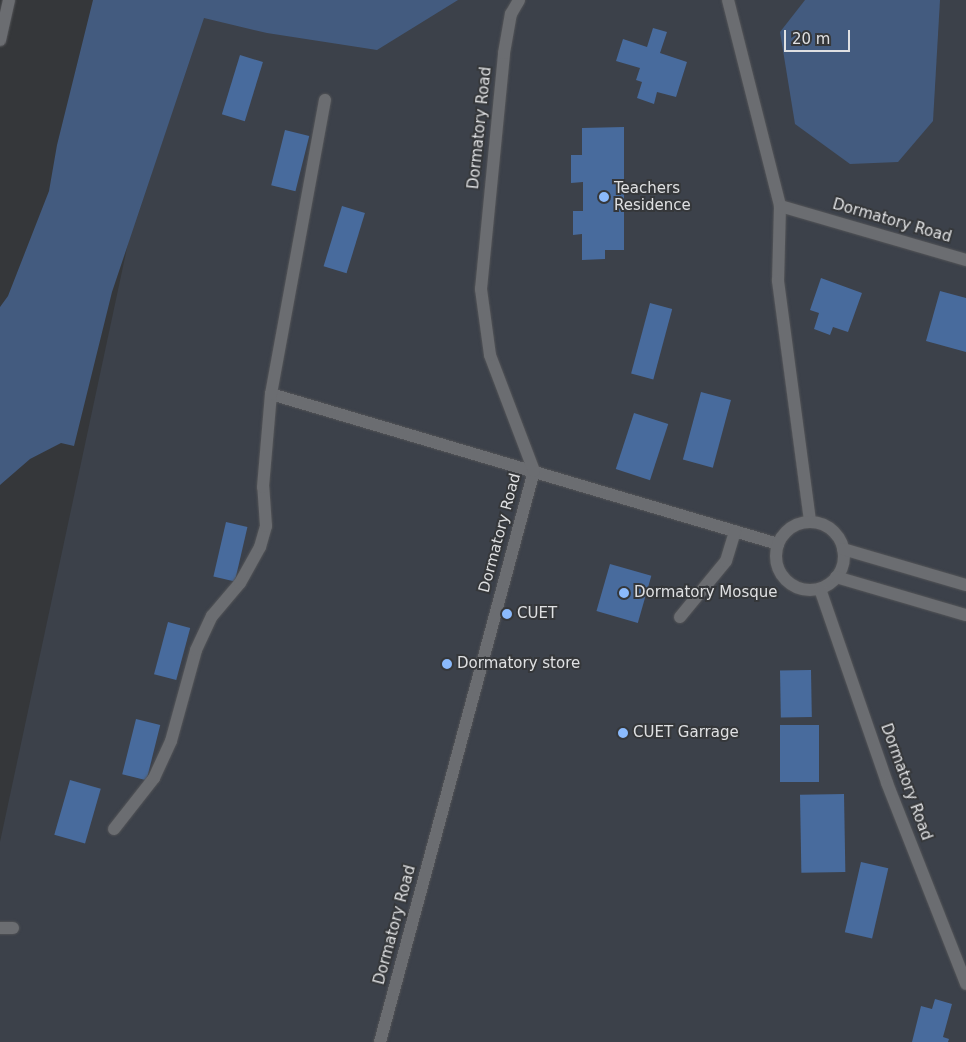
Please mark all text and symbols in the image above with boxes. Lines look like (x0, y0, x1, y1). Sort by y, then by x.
scale bar (786, 20, 852, 52)
text: 20 m (792, 30, 830, 48)
street label: Dormatory Road (465, 66, 495, 190)
place label: Teachers Residence (614, 179, 691, 214)
marker: Teachers Residence (598, 191, 610, 203)
street label: Dormatory Road (830, 195, 954, 247)
street label: Dormatory Road (475, 471, 525, 595)
place label: Dormatory Mosque (634, 584, 777, 602)
marker: Dormatory Mosque (618, 587, 630, 599)
place label: CUET (517, 605, 557, 623)
marker: CUET (501, 608, 513, 620)
place label: Dormatory store (457, 655, 580, 673)
marker: Dormatory store (441, 658, 453, 670)
street label: Dormatory Road (877, 721, 935, 843)
place label: CUET Garrage (633, 724, 739, 742)
marker: CUET Garrage (617, 727, 629, 739)
street label: Dormatory Road (370, 863, 420, 987)

